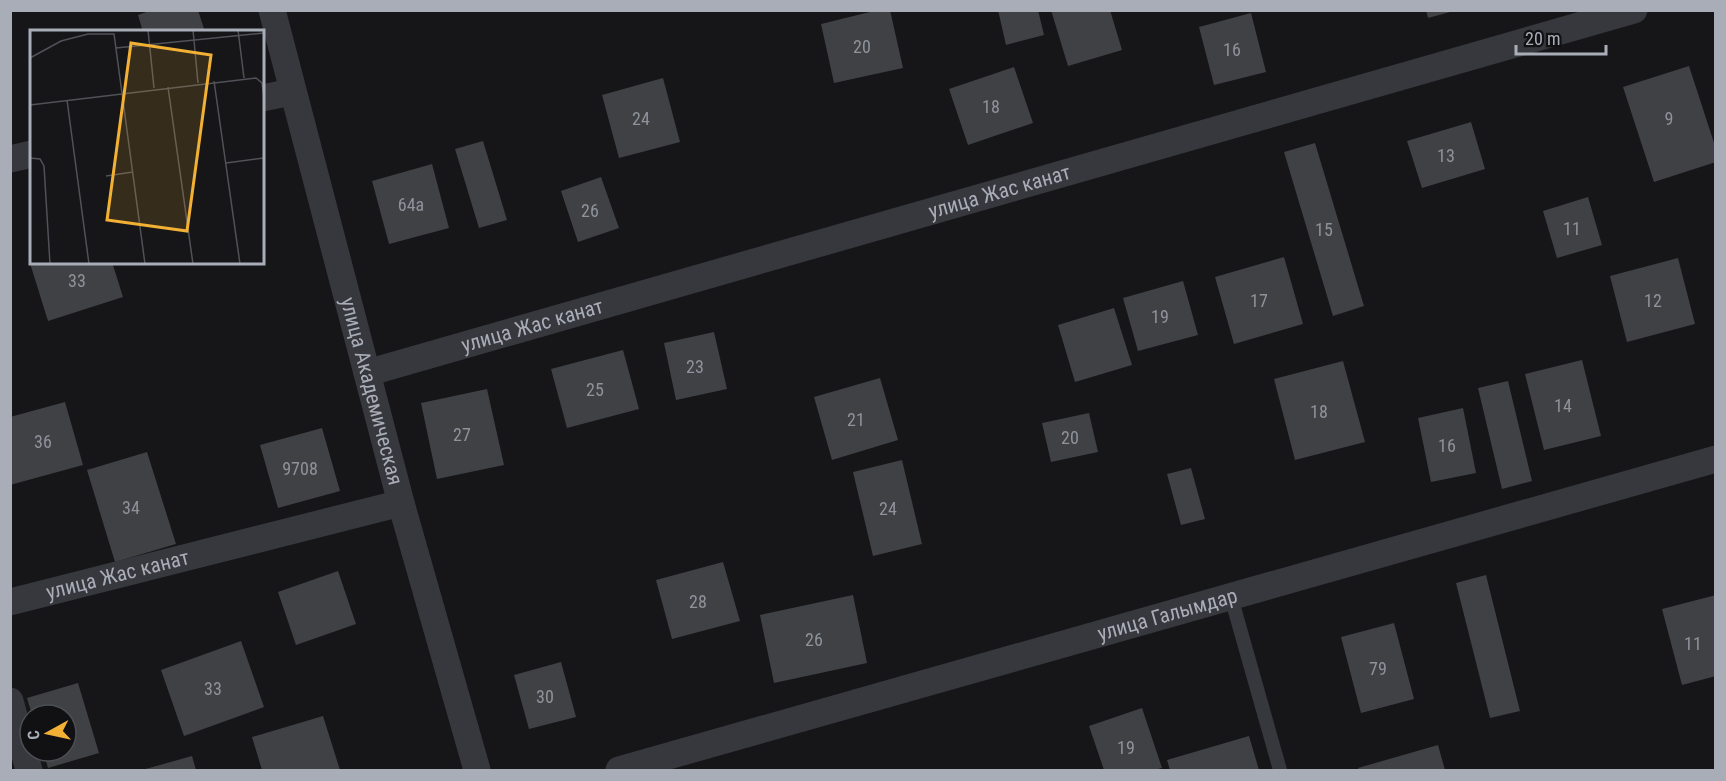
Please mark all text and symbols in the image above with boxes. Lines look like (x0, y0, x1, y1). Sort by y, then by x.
scale bar (1516, 18, 1606, 56)
text: 20 m (1525, 28, 1560, 49)
inset map (30, 30, 264, 264)
house number: 20 (853, 36, 871, 57)
house number: 16 (1223, 39, 1241, 60)
house number: 18 (982, 96, 1000, 117)
house number: 24 (632, 108, 650, 129)
house number: 9 (1665, 108, 1673, 129)
house number: 13 (1437, 145, 1455, 166)
street label: улица Жас канат (926, 160, 1073, 223)
house number: 64а (398, 194, 424, 215)
house number: 26 (581, 200, 599, 221)
house number: 11 (1563, 218, 1581, 239)
house number: 15 (1315, 219, 1333, 240)
house number: 33 (68, 270, 86, 291)
house number: 17 (1250, 290, 1268, 311)
house number: 12 (1644, 290, 1662, 311)
street label: улица Жас канат (459, 294, 606, 357)
street label: улица Академическая (336, 295, 408, 488)
house number: 19 (1151, 306, 1169, 327)
house number: 23 (686, 356, 704, 377)
house number: 25 (586, 379, 604, 400)
house number: 14 (1554, 395, 1572, 416)
house number: 18 (1310, 401, 1328, 422)
house number: 21 (847, 409, 865, 430)
house number: 27 (453, 424, 471, 445)
house number: 20 (1061, 427, 1079, 448)
house number: 36 (34, 431, 52, 452)
house number: 16 (1438, 435, 1456, 456)
house number: 9708 (282, 458, 318, 479)
house number: 34 (122, 497, 140, 518)
house number: 24 (879, 498, 897, 519)
street label: улица Жас канат (44, 545, 192, 604)
street label: улица Галымдар (1095, 583, 1240, 646)
house number: 28 (689, 591, 707, 612)
house number: 26 (805, 629, 823, 650)
house number: 11 (1684, 633, 1702, 654)
house number: 79 (1369, 658, 1387, 679)
house number: 33 (204, 678, 222, 699)
house number: 30 (536, 686, 554, 707)
north arrow (18, 703, 78, 763)
text: С (24, 729, 44, 741)
house number: 19 (1117, 737, 1135, 758)

